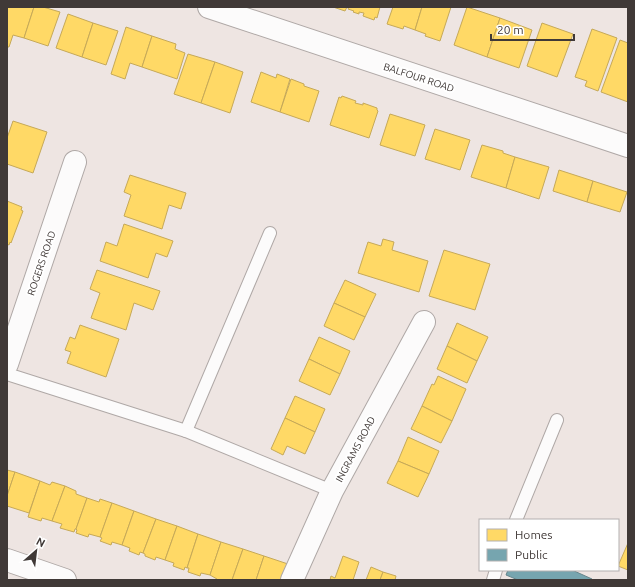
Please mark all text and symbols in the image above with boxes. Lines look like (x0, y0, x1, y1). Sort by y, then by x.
scale bar (491, 16, 574, 42)
text: 20 m (497, 23, 524, 36)
street label: BALFOUR ROAD (382, 61, 456, 94)
street label: ROGERS ROAD (25, 229, 58, 297)
street label: INGRAMS ROAD (333, 414, 377, 484)
legend (479, 519, 619, 571)
text: Homes (515, 528, 553, 541)
north arrow (16, 531, 56, 571)
text: N (34, 535, 47, 549)
text: Public (515, 548, 548, 561)

